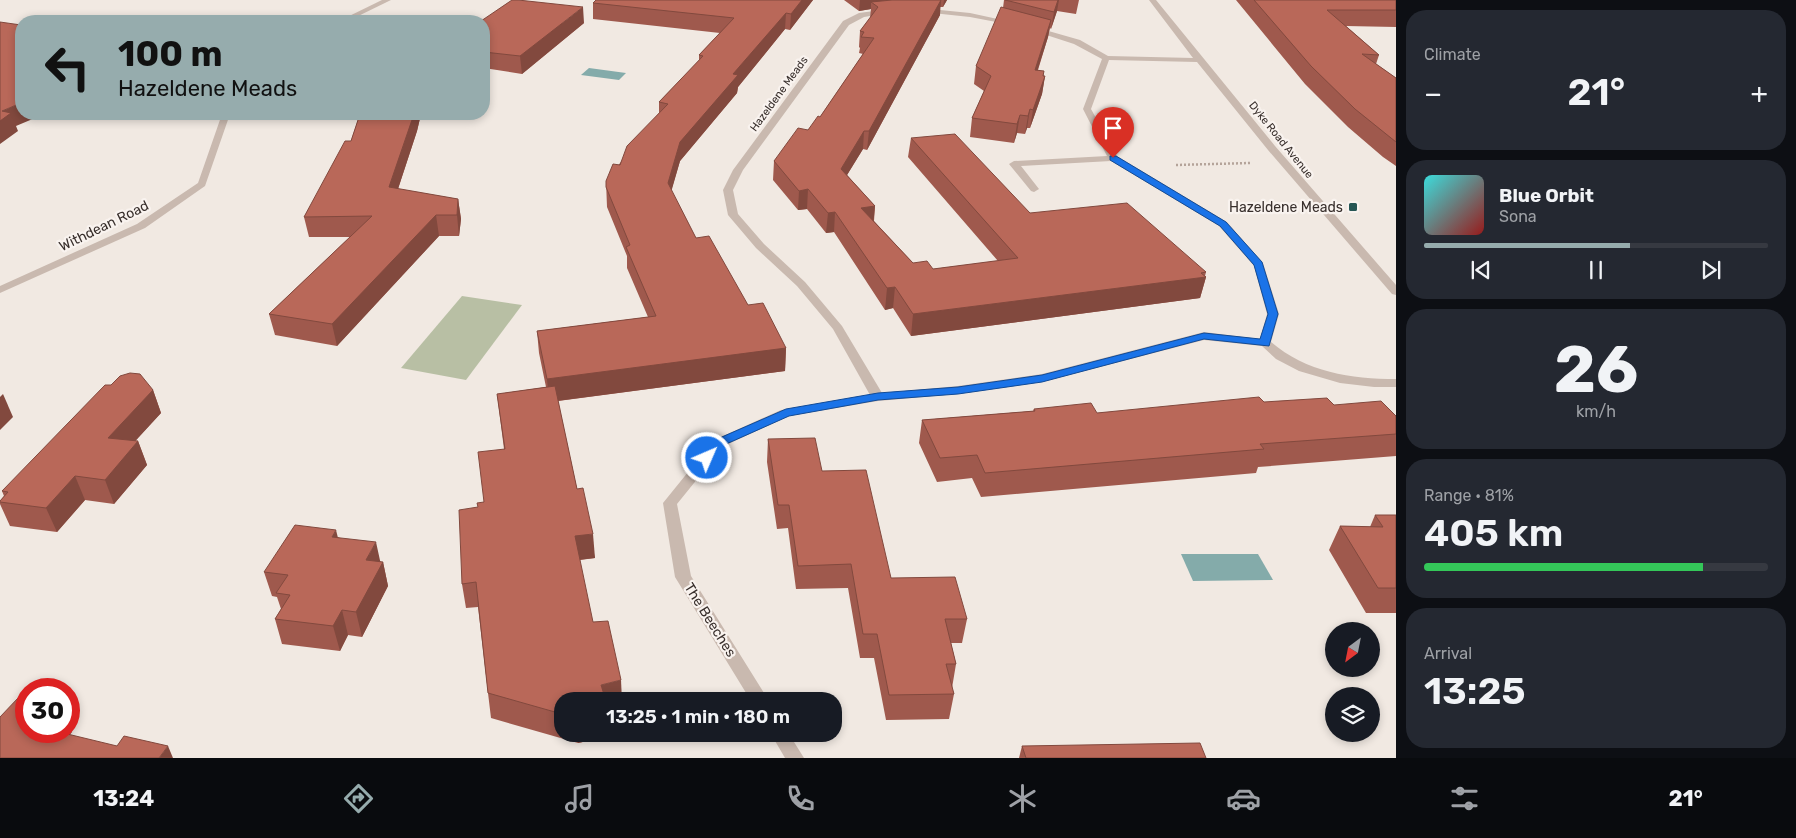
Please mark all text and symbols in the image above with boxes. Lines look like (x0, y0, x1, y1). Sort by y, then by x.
text: 100 m (118, 33, 223, 75)
icon: left (35, 35, 100, 100)
text: Climate (1424, 45, 1481, 64)
street label: Hazeldene Meads (747, 54, 811, 134)
text: 21° (1568, 69, 1625, 115)
text: Hazeldene Meads (118, 75, 297, 102)
text: − (1424, 77, 1442, 110)
text: + (1751, 77, 1768, 110)
street label: Dyke Road Avenue (1246, 99, 1316, 181)
pin (1092, 107, 1134, 158)
icon: arrive (1099, 114, 1127, 142)
text: Blue Orbit (1499, 184, 1594, 207)
street label: Withdean Road (56, 197, 152, 255)
place label: Hazeldene Meads (1229, 199, 1343, 216)
marker: Hazeldene Meads (1347, 201, 1359, 213)
text: Sona (1499, 207, 1537, 226)
icon: previous (1467, 256, 1495, 284)
icon: pause (1582, 256, 1610, 284)
icon: next (1697, 256, 1725, 284)
text: 26 (1554, 331, 1638, 408)
text: km/h (1576, 402, 1616, 421)
position arrow (680, 431, 732, 483)
text: Range · 81% (1424, 486, 1514, 505)
text: 405 km (1424, 510, 1563, 556)
street label: The Beeches (681, 580, 739, 660)
north arrow (1325, 622, 1380, 678)
map controls (1325, 622, 1380, 742)
text: Arrival (1424, 644, 1472, 663)
text: 13:25 (1424, 668, 1526, 714)
speed limit sign: 30 (15, 678, 80, 743)
button: layers (1325, 687, 1380, 742)
text: 13:25 · 1 min · 180 m (606, 705, 790, 728)
icon: directions (341, 781, 376, 816)
icon: music (562, 781, 597, 816)
icon: phone (783, 781, 818, 816)
icon: climate (1005, 781, 1040, 816)
icon: car (1226, 781, 1261, 816)
icon: filters (1447, 781, 1482, 816)
text: 13:24 (93, 785, 154, 812)
text: 21° (1669, 785, 1703, 812)

